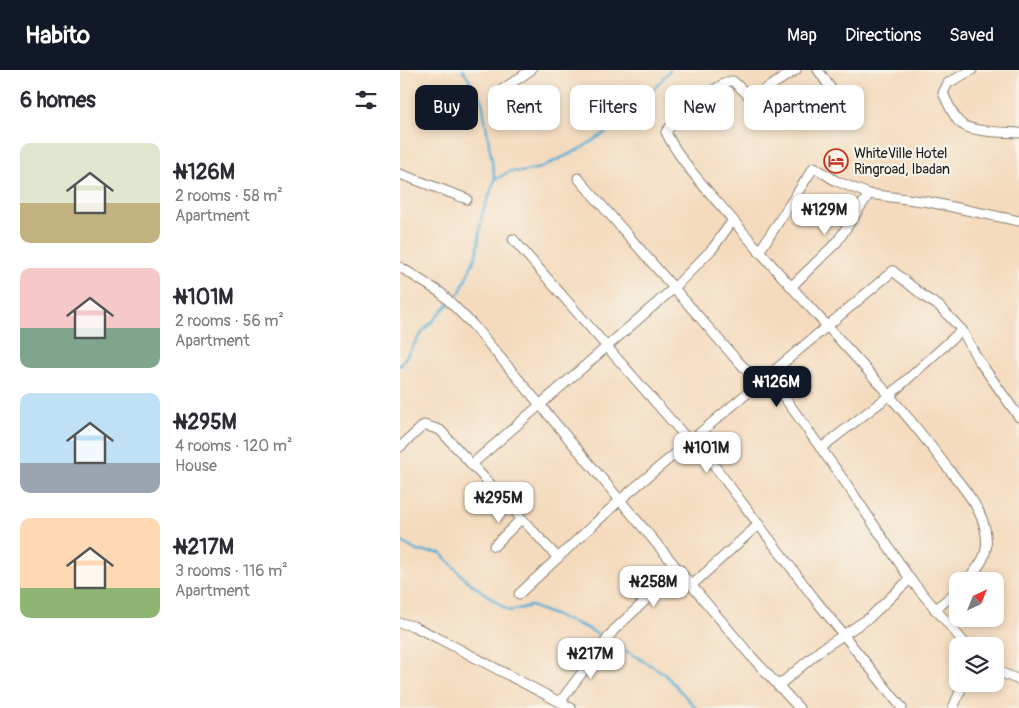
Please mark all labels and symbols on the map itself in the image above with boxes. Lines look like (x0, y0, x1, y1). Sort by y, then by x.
place label: WhiteVille Hotel Ringroad, Ibadan (854, 145, 950, 178)
hotel icon: WhiteVille Hotel Ringroad, Ibadan (823, 148, 849, 174)
pin: ₦129M (790, 194, 860, 236)
pin: ₦126M (742, 366, 812, 408)
pin: ₦101M (672, 432, 742, 474)
pin: ₦295M (464, 482, 534, 524)
pin: ₦258M (619, 566, 689, 608)
north arrow (949, 572, 1004, 628)
pin: ₦217M (556, 638, 626, 680)

